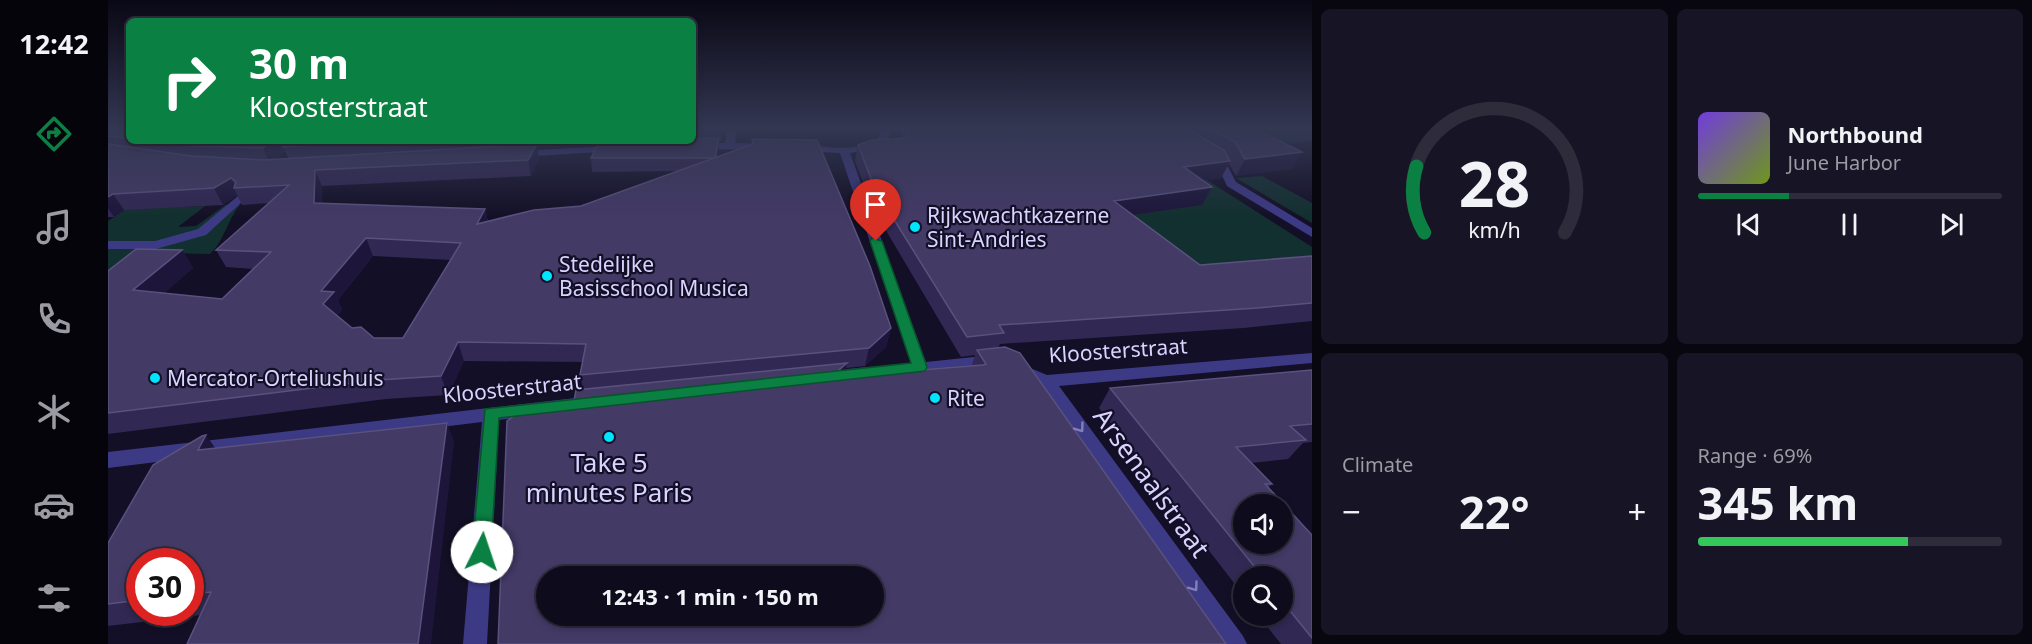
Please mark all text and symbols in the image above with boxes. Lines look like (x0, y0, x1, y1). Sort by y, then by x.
text: 12:42 (19, 25, 89, 62)
text: 30 m (249, 34, 349, 91)
icon: right (150, 42, 228, 120)
text: Kloosterstraat (249, 88, 428, 125)
icon: directions (33, 113, 75, 155)
text: Northbound (1788, 119, 1923, 149)
text: 28 (1459, 141, 1530, 226)
text: June Harbor (1788, 149, 1901, 176)
pin (850, 179, 901, 241)
icon: arrive (859, 188, 892, 221)
place label: Rijkswachtkazerne Sint-Andries (927, 201, 1109, 253)
icon: music (33, 206, 75, 248)
icon: previous (1732, 208, 1765, 241)
icon: pause (1833, 208, 1866, 241)
icon: next (1935, 208, 1968, 241)
text: km/h (1468, 216, 1521, 245)
marker: Rijkswachtkazerne Sint-Andries (908, 220, 922, 234)
place label: Stedelijke Basisschool Musica (559, 250, 749, 302)
marker: Stedelijke Basisschool Musica (540, 269, 554, 283)
icon: phone (33, 298, 75, 340)
street label: Kloosterstraat (1048, 331, 1189, 369)
place label: Mercator-Orteliushuis (167, 364, 384, 392)
street label: Kloosterstraat (441, 367, 583, 409)
marker: Mercator-Orteliushuis (148, 371, 162, 385)
place label: Rite (947, 384, 985, 412)
icon: climate (33, 391, 75, 433)
marker: Rite (928, 391, 942, 405)
street label: Arsenaalstraat (1085, 400, 1219, 564)
one-way arrow (1073, 422, 1084, 433)
marker: Take 5 minutes Paris (602, 430, 616, 444)
text: Range · 69% (1698, 442, 1812, 469)
place label: Take 5 minutes Paris (526, 444, 692, 510)
text: Climate (1342, 451, 1413, 478)
text: 345 km (1698, 472, 1858, 533)
text: 22° (1459, 481, 1530, 542)
icon: car (33, 484, 75, 526)
text: − (1342, 489, 1361, 534)
text: + (1628, 489, 1647, 534)
map controls (1233, 494, 1293, 626)
button: sound (1233, 494, 1293, 554)
position arrow (450, 520, 514, 584)
speed limit sign: 30 (126, 548, 204, 626)
button: search (1233, 566, 1293, 626)
icon: filters (33, 577, 75, 619)
one-way arrow (1187, 580, 1198, 591)
text: 12:43 · 1 min · 150 m (601, 581, 819, 611)

